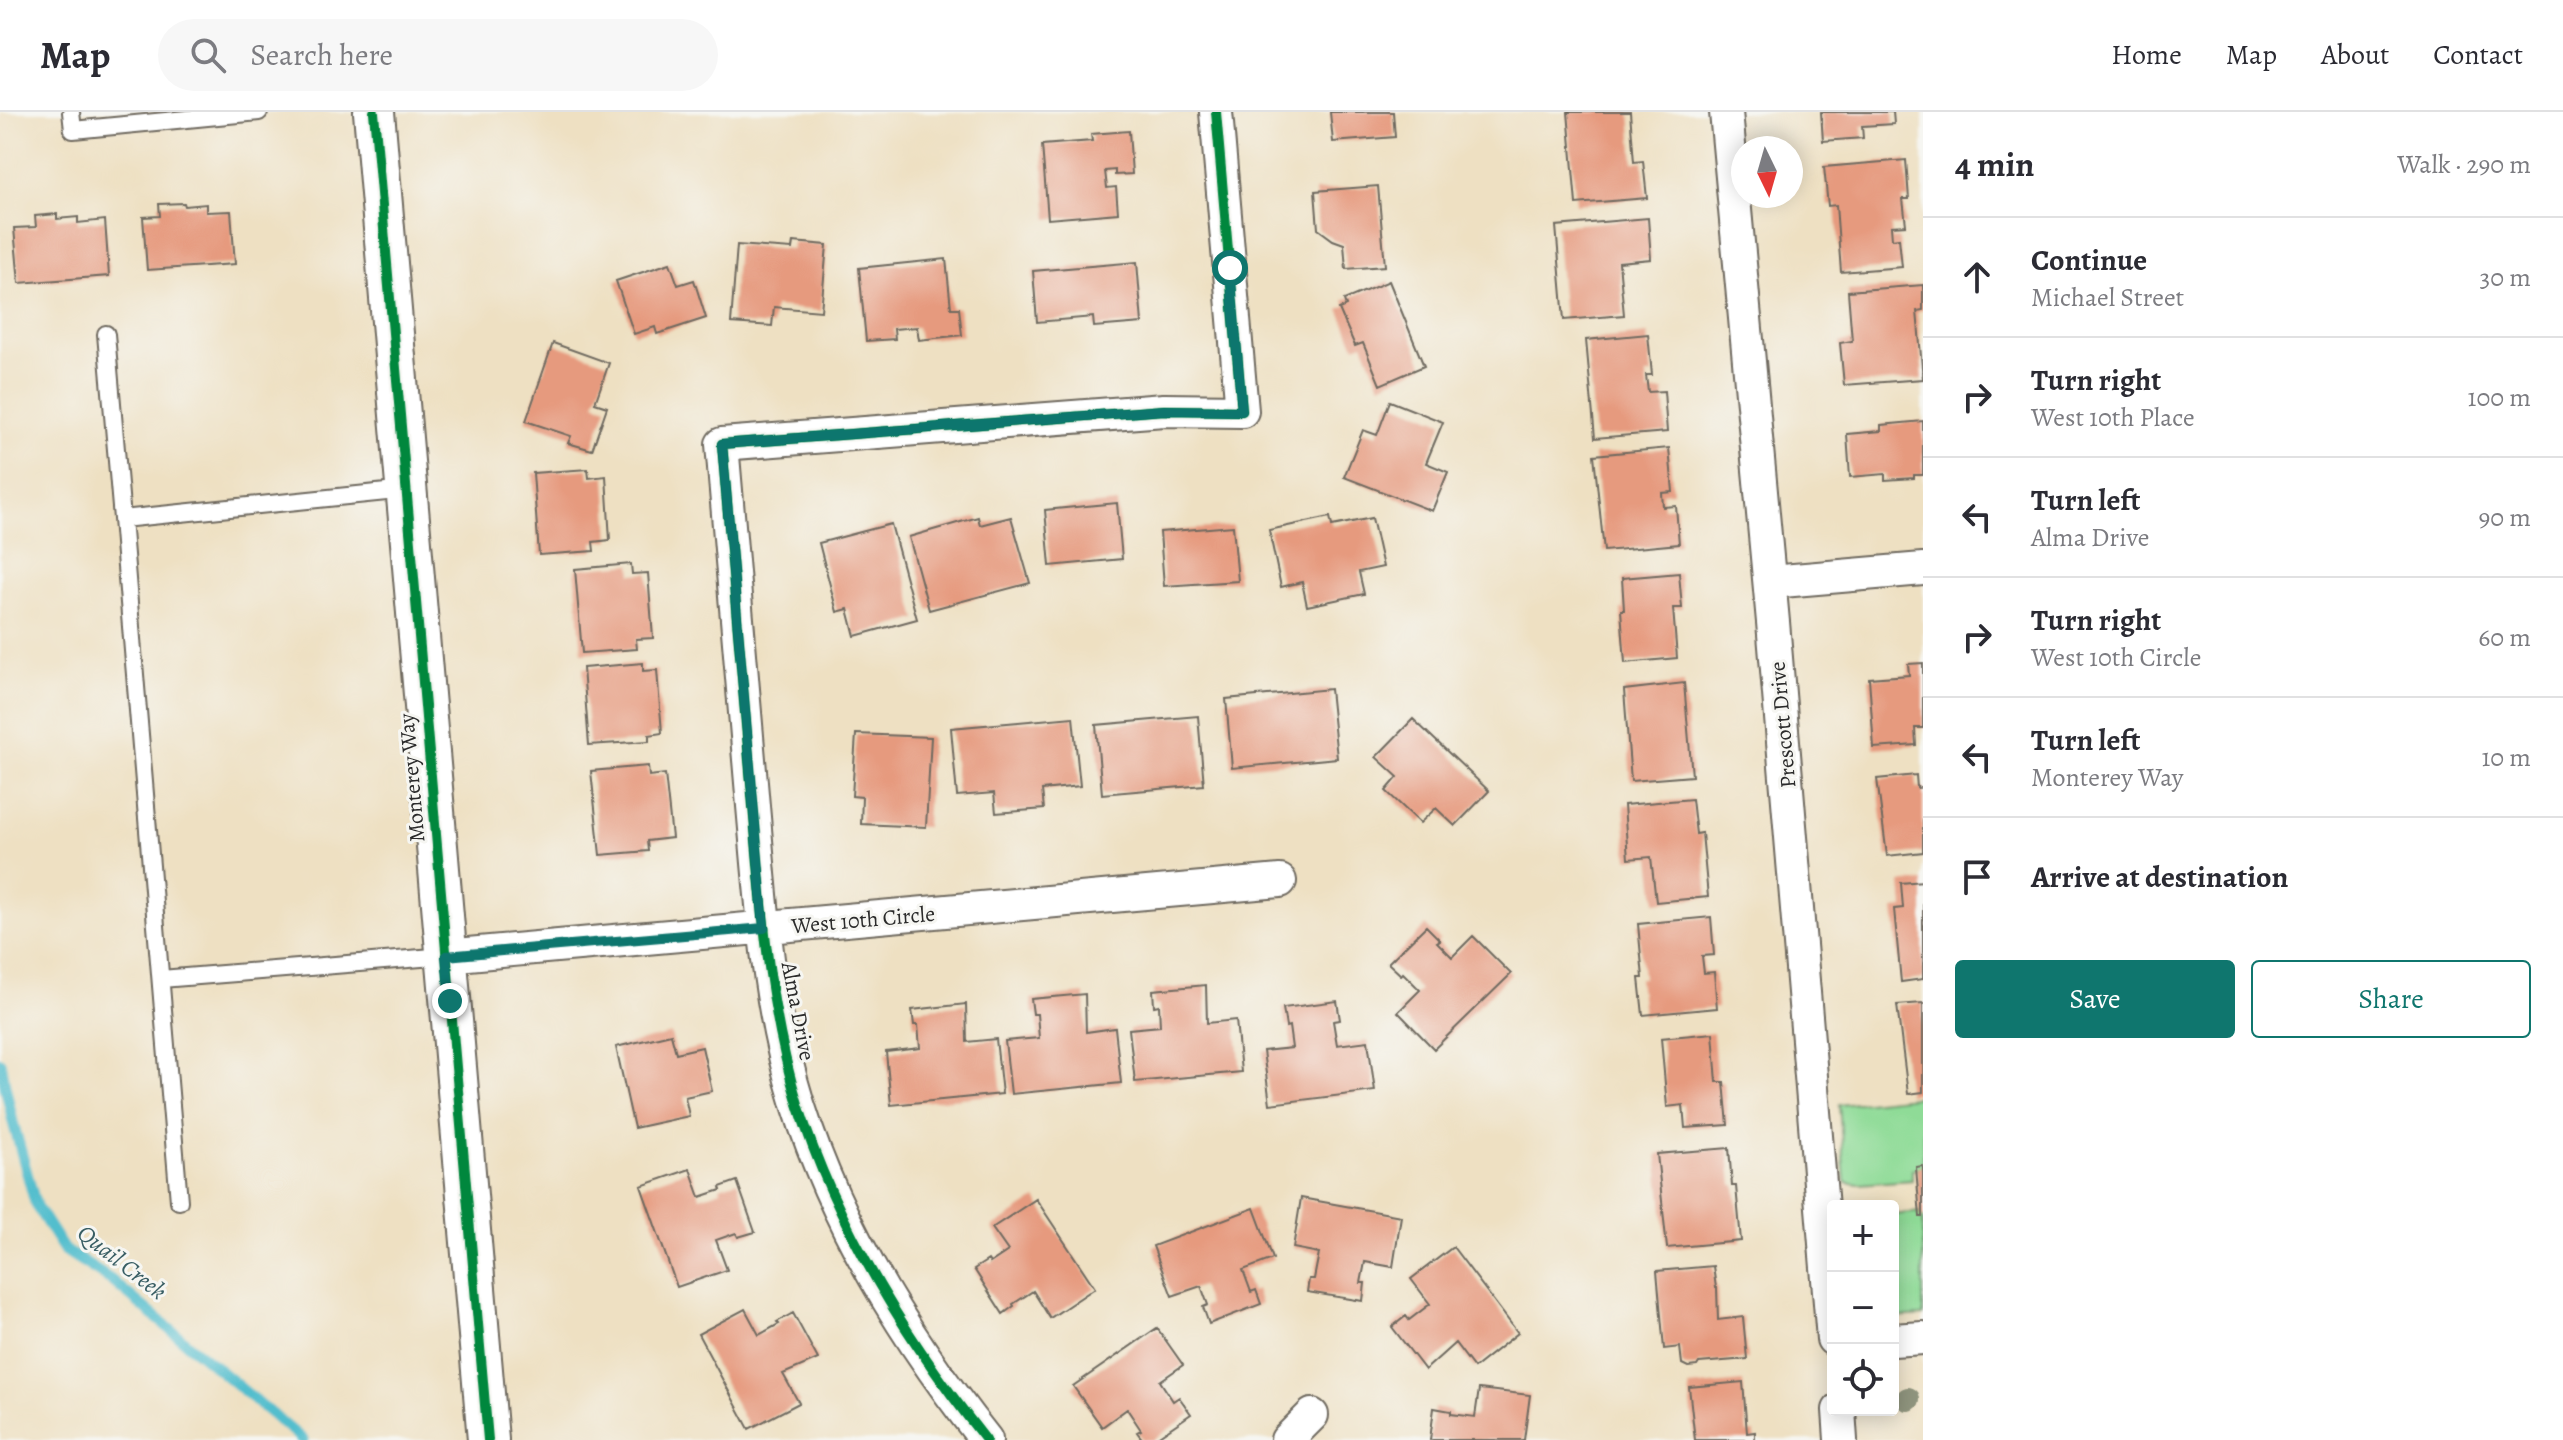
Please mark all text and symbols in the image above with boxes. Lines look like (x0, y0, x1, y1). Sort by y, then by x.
search box (158, 19, 718, 91)
text: Map (40, 29, 110, 81)
icon: search (186, 33, 230, 77)
text: Search here (250, 35, 393, 75)
text: Home (2111, 36, 2182, 74)
text: Map (2226, 36, 2277, 74)
text: About (2321, 36, 2389, 74)
text: Contact (2433, 36, 2523, 74)
north arrow (1731, 136, 1803, 208)
text: 4 min (1955, 141, 2034, 188)
text: Walk · 290 m (2397, 147, 2531, 182)
text: Continue (2031, 240, 2147, 280)
route start (1212, 250, 1248, 286)
icon: ahead (1955, 255, 1999, 299)
text: 30 m (2480, 260, 2531, 295)
text: Michael Street (2031, 280, 2184, 315)
text: Turn right (2031, 360, 2161, 400)
icon: right (1955, 375, 1999, 419)
text: 100 m (2468, 380, 2531, 415)
text: West 10th Place (2031, 400, 2195, 435)
text: Turn left (2031, 480, 2140, 520)
icon: left (1955, 495, 1999, 539)
text: 90 m (2479, 500, 2531, 535)
text: Alma Drive (2031, 520, 2149, 555)
text: Turn right (2031, 600, 2161, 640)
icon: right (1955, 615, 1999, 659)
text: 60 m (2478, 620, 2531, 655)
text: West 10th Circle (2031, 640, 2201, 675)
street label: Prescott Drive (1763, 660, 1803, 789)
street label: Monterey Way (391, 712, 433, 843)
text: Turn left (2031, 720, 2140, 760)
icon: left (1955, 735, 1999, 779)
text: 10 m (2481, 740, 2531, 775)
text: Monterey Way (2031, 760, 2183, 795)
icon: arrive (1955, 855, 1999, 899)
text: Arrive at destination (2031, 857, 2288, 897)
street label: West 10th Circle (789, 899, 936, 941)
street label: Alma Drive (774, 958, 822, 1063)
button: Save (1955, 960, 2235, 1038)
button: Share (2251, 960, 2531, 1038)
route end (432, 983, 468, 1019)
map controls (1827, 1200, 1899, 1416)
button: + (1827, 1200, 1899, 1272)
water label: Quail Creek (71, 1217, 174, 1307)
button: − (1827, 1272, 1899, 1344)
button: locate (1827, 1344, 1899, 1416)

